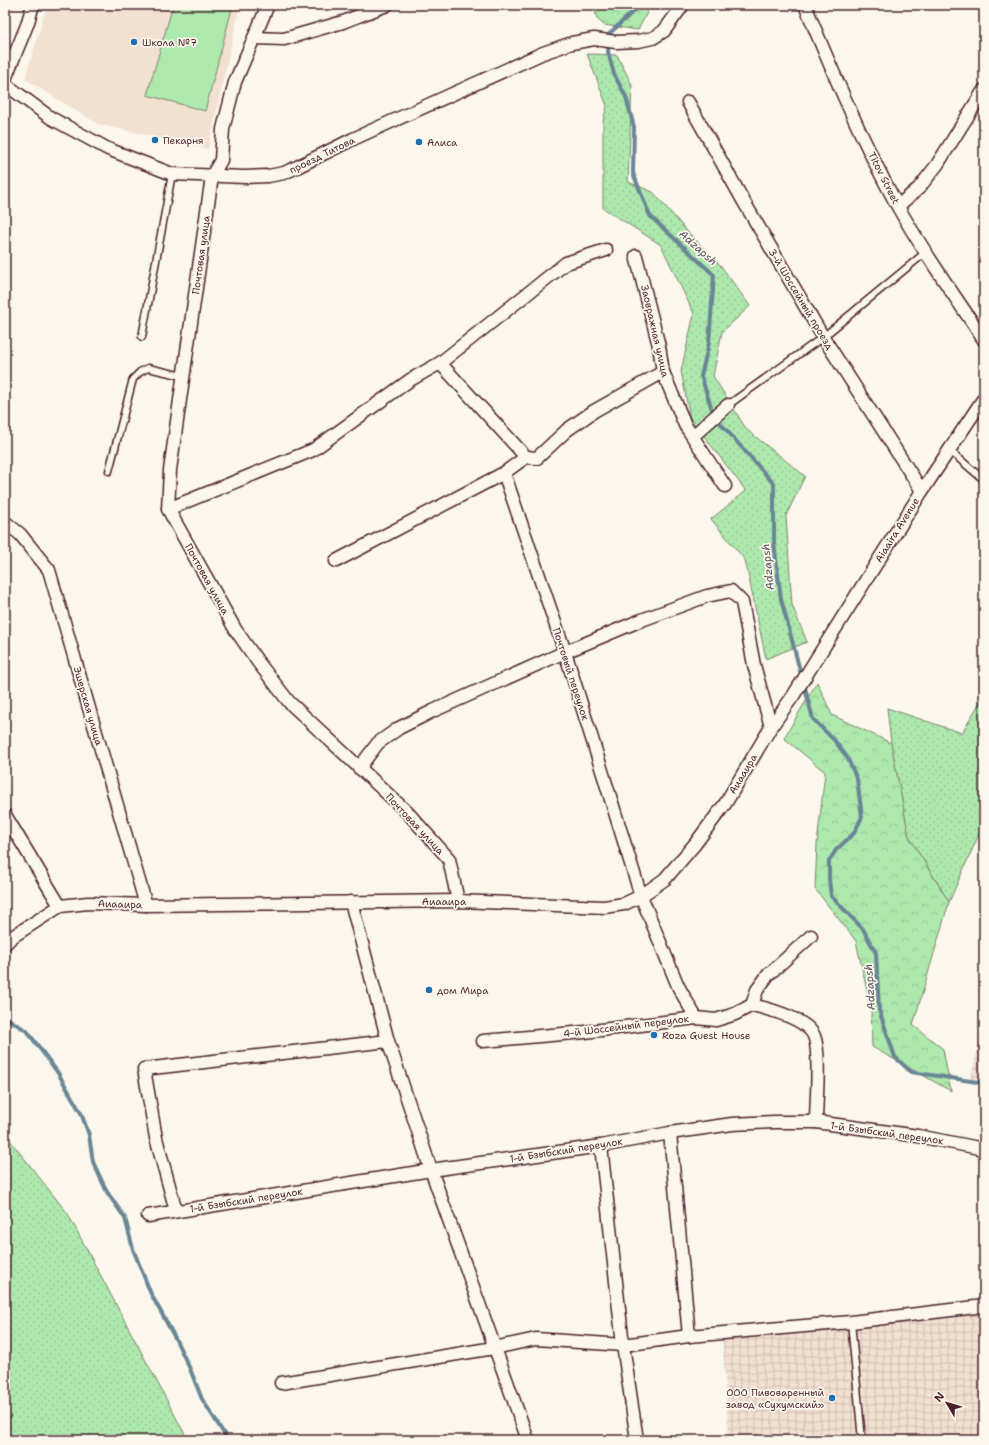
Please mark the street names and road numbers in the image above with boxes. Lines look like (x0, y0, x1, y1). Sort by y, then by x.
street label: проезд Титова (287, 133, 358, 176)
street label: Titov Street (865, 150, 903, 206)
street label: Почтовая улица (189, 214, 213, 295)
street label: 3-й Шоссейный проезд (766, 246, 837, 352)
street label: Заовражная улица (638, 284, 672, 379)
street label: Aiaaira Avenue (872, 495, 922, 565)
street label: Почтовая улица (182, 541, 232, 618)
street label: Почтовый переулок (550, 626, 592, 723)
street label: Эшерская улица (70, 665, 106, 748)
street label: Аиааира (726, 751, 760, 796)
street label: Почтовая улица (383, 791, 447, 858)
street label: Аиааира (422, 895, 467, 908)
street label: Аиааира (98, 897, 143, 911)
street label: 4-й Шоссейный переулок (562, 1012, 690, 1040)
street label: 1-й Бзыбский переулок (830, 1119, 945, 1147)
street label: 1-й Бзыбский переулок (509, 1135, 624, 1165)
street label: 1-й Бзыбский переулок (189, 1185, 304, 1215)

